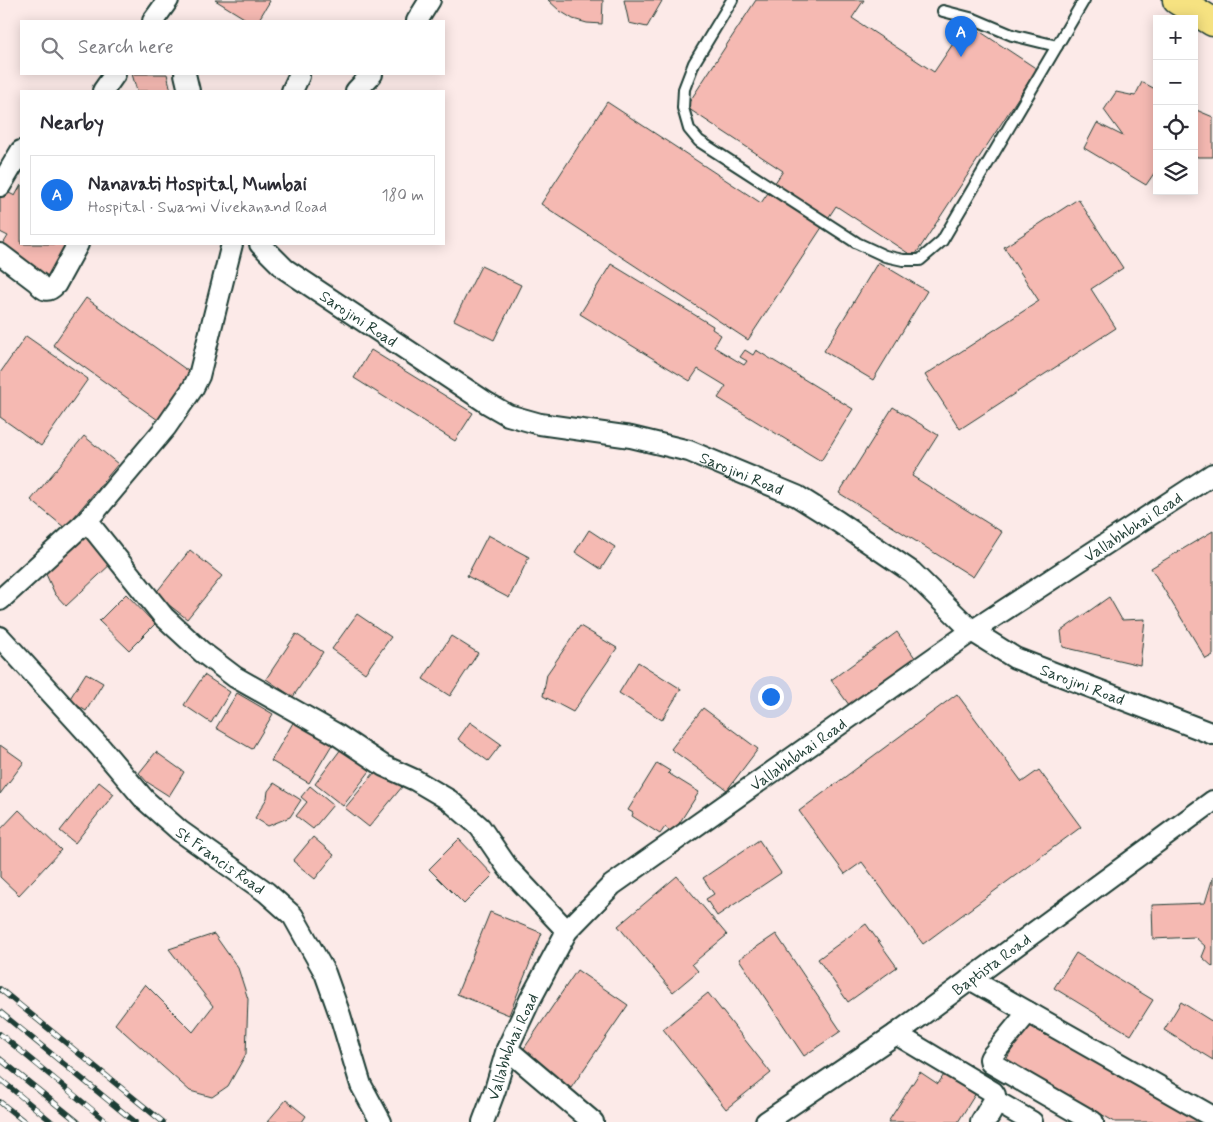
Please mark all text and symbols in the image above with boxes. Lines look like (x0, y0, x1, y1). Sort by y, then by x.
map controls (1153, 15, 1198, 195)
button: + (1153, 15, 1198, 60)
pin: A (945, 16, 977, 57)
search box (20, 20, 445, 75)
icon: search (38, 34, 66, 62)
text: Search here (78, 35, 174, 60)
button: − (1153, 60, 1198, 105)
button: locate (1153, 105, 1198, 150)
text: Nearby (40, 109, 104, 137)
button: layers (1153, 150, 1198, 195)
text: Nanavati Hospital, Mumbai (88, 172, 307, 197)
text: A (52, 185, 62, 206)
text: 180 m (381, 185, 424, 206)
text: Hospital · Swami Vivekanand Road (88, 197, 327, 218)
street label: Sarojini Road (315, 286, 401, 353)
street label: Sarojini Road (696, 448, 786, 501)
street label: Vallabhbhai Road (1080, 488, 1187, 567)
street label: Sarojini Road (1037, 660, 1127, 711)
your location (758, 684, 784, 710)
street label: Vallabhbhai Road (746, 714, 851, 797)
street label: St Francis Road (171, 822, 269, 900)
street label: Baptista Road (948, 929, 1035, 1001)
street label: Vallabhbhai Road (483, 990, 544, 1104)

